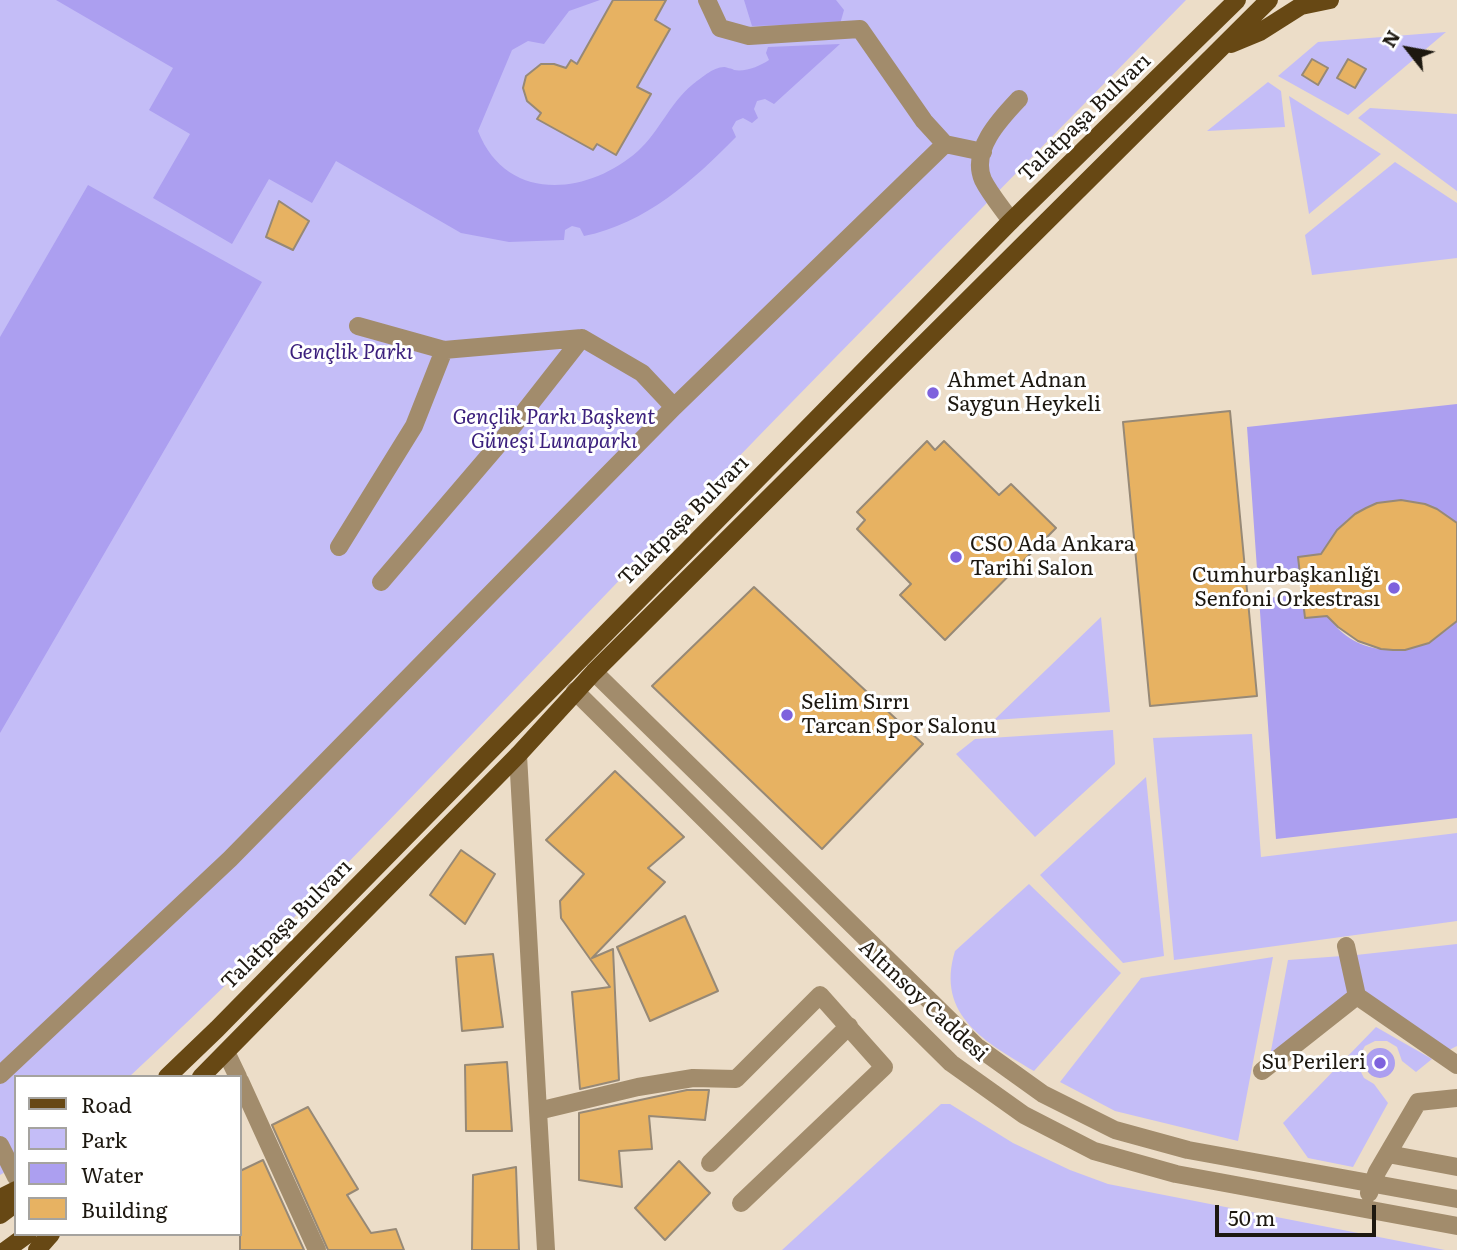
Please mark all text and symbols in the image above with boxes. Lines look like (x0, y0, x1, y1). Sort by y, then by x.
north arrow (1373, 14, 1443, 84)
text: N (1374, 24, 1406, 52)
street label: Talatpaşa Bulvarı (1014, 49, 1156, 187)
park label: Gençlik Parkı (289, 340, 413, 366)
place label: Ahmet Adnan Saygun Heykeli (947, 368, 1101, 418)
marker: Ahmet Adnan Saygun Heykeli (925, 385, 941, 401)
park label: Gençlik Parkı Başkent Güneşi Lunaparkı (452, 405, 656, 455)
street label: Talatpaşa Bulvarı (614, 451, 754, 591)
place label: CSO Ada Ankara Tarihi Salon (970, 532, 1135, 582)
marker: CSO Ada Ankara Tarihi Salon (948, 549, 964, 565)
place label: Cumhurbaşkanlığı Senfoni Orkestrası (1192, 563, 1380, 613)
marker: Cumhurbaşkanlığı Senfoni Orkestrası (1386, 580, 1402, 596)
place label: Selim Sırrı Tarcan Spor Salonu (801, 690, 997, 740)
marker: Selim Sırrı Tarcan Spor Salonu (779, 707, 795, 723)
street label: Talatpaşa Bulvarı (217, 855, 357, 995)
street label: Altınsoy Caddesi (853, 935, 993, 1067)
place label: Su Perileri (1261, 1050, 1366, 1076)
marker: Su Perileri (1372, 1055, 1388, 1071)
legend (14, 1075, 242, 1236)
text: Road (81, 1088, 132, 1119)
text: Park (81, 1123, 127, 1154)
text: Water (81, 1158, 143, 1189)
scale bar (1219, 1190, 1380, 1234)
text: Building (81, 1193, 167, 1224)
text: 50 m (1228, 1201, 1275, 1232)

